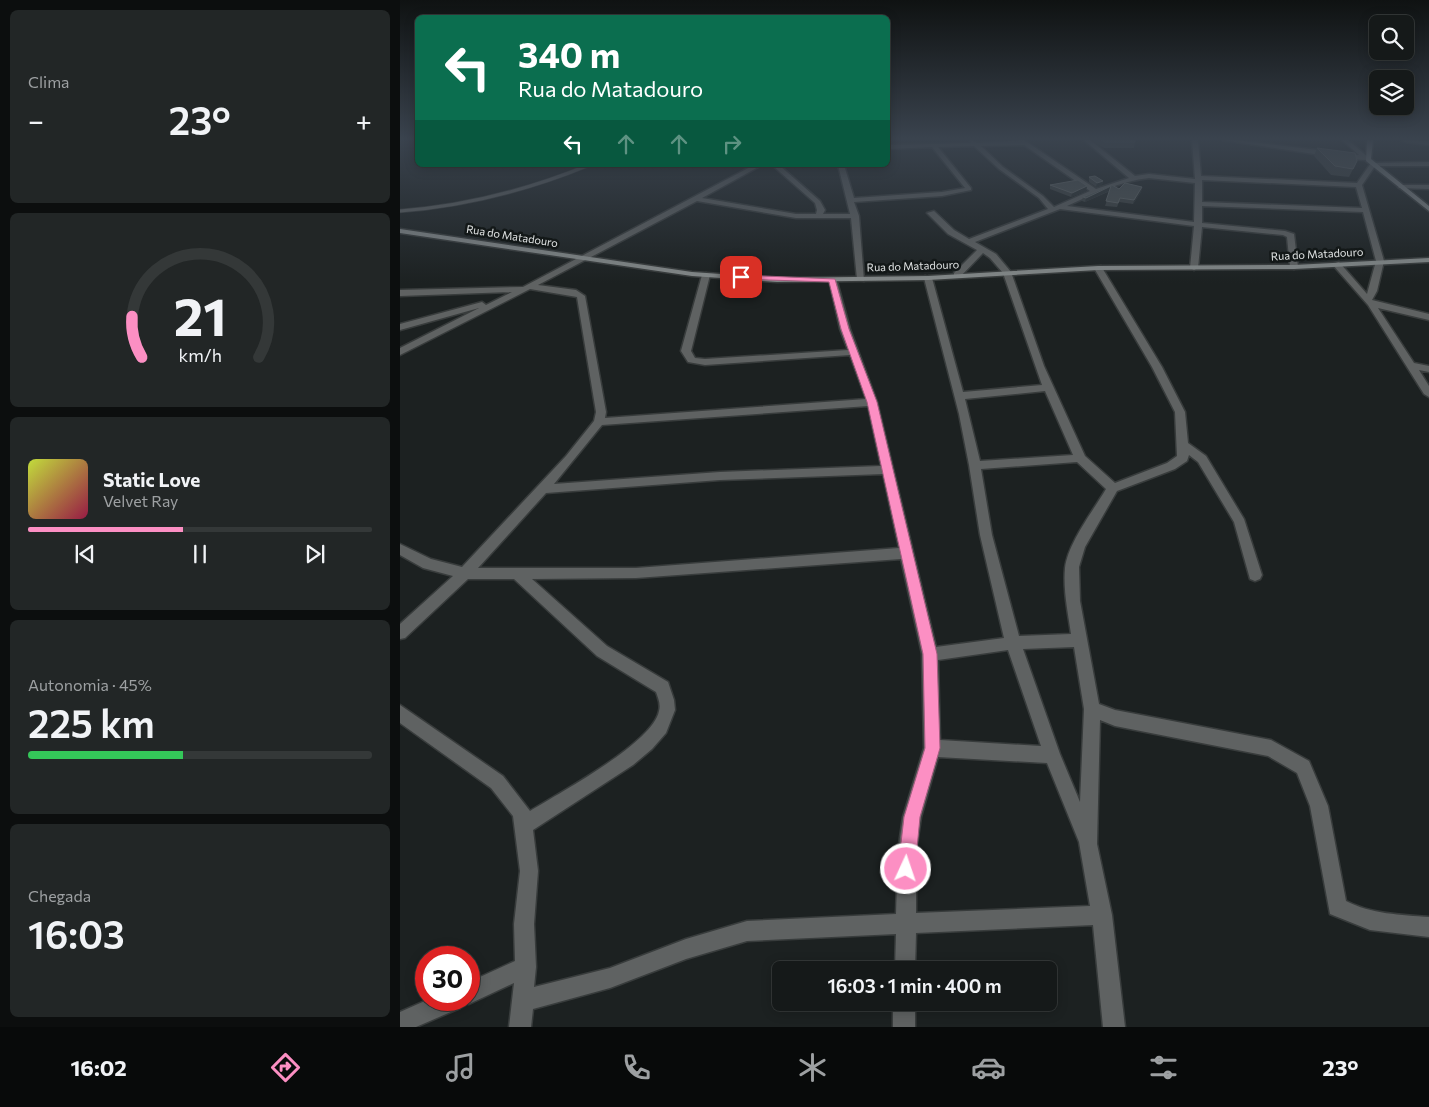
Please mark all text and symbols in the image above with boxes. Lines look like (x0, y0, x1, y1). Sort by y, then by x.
map controls (1369, 15, 1414, 115)
button: search (1369, 15, 1414, 60)
text: 340 m (518, 32, 620, 75)
icon: left (435, 35, 500, 100)
button: layers (1369, 70, 1414, 115)
text: Clima (28, 72, 69, 91)
text: Rua do Matadouro (518, 75, 703, 102)
text: 23° (169, 96, 231, 143)
text: − (28, 103, 44, 137)
text: + (356, 103, 372, 137)
icon: left (559, 130, 587, 158)
icon: ahead (612, 130, 640, 158)
icon: ahead (665, 130, 693, 158)
icon: right (718, 130, 746, 158)
street label: Rua do Matadouro (465, 222, 559, 249)
street label: Rua do Matadouro (1270, 245, 1364, 262)
pin (720, 256, 762, 298)
street label: Rua do Matadouro (866, 257, 960, 274)
icon: arrive (727, 263, 755, 291)
text: 21 (173, 283, 227, 347)
text: km/h (178, 344, 222, 366)
text: Static Love (103, 468, 200, 491)
text: Velvet Ray (103, 491, 178, 510)
icon: previous (71, 540, 99, 568)
icon: pause (186, 540, 214, 568)
icon: next (301, 540, 329, 568)
text: Autonomia · 45% (28, 675, 152, 694)
text: 225 km (28, 699, 155, 746)
position arrow (879, 842, 931, 894)
text: Chegada (28, 886, 91, 905)
text: 16:03 (28, 910, 125, 957)
speed limit sign: 30 (415, 946, 480, 1011)
text: 16:03 · 1 min · 400 m (827, 974, 1002, 997)
icon: directions (268, 1050, 303, 1085)
icon: music (443, 1050, 478, 1085)
icon: phone (619, 1050, 654, 1085)
icon: climate (795, 1050, 830, 1085)
icon: car (971, 1050, 1006, 1085)
icon: filters (1146, 1050, 1181, 1085)
text: 16:02 (70, 1054, 127, 1081)
text: 23° (1322, 1054, 1359, 1081)

